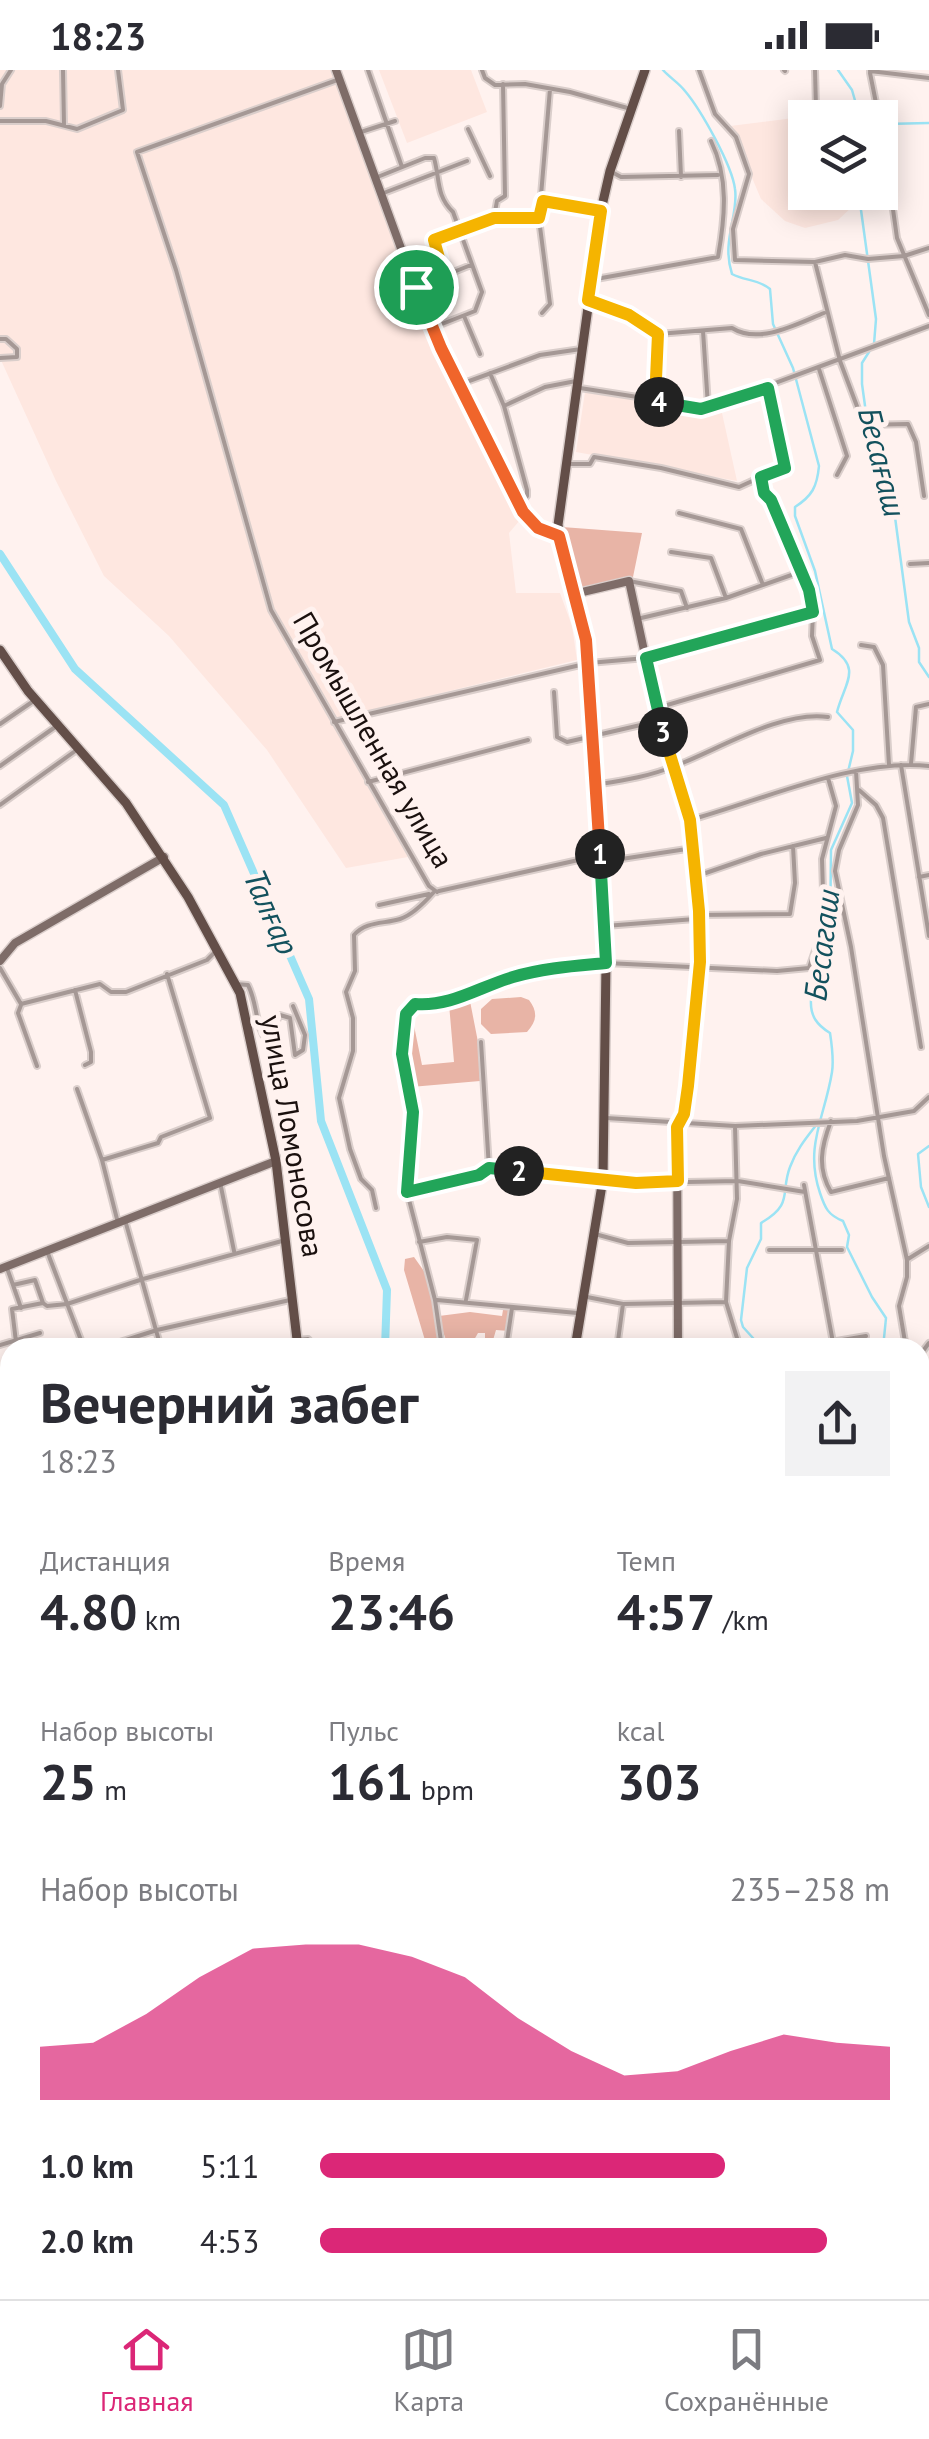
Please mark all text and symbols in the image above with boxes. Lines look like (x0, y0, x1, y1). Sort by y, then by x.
text: 18:23 (50, 11, 146, 60)
map controls (788, 100, 898, 210)
button: layers (788, 100, 898, 210)
pin (374, 245, 459, 330)
icon: arrive (389, 260, 444, 315)
pin: 4 (634, 377, 684, 427)
text: 4 (651, 383, 667, 420)
water label: Бесағаш (849, 402, 917, 521)
street label: Промышленная улица (285, 604, 464, 874)
pin: 3 (638, 707, 688, 757)
text: 3 (655, 713, 671, 750)
pin: 1 (575, 829, 625, 879)
text: 1 (592, 835, 608, 872)
water label: Талғар (235, 862, 309, 961)
water label: Бесагаш (793, 886, 849, 1003)
street label: улица Ломоносова (253, 1012, 334, 1260)
pin: 2 (494, 1146, 544, 1196)
text: 2 (511, 1152, 527, 1189)
text: Вечерний забег (40, 1367, 418, 1438)
button: share (785, 1371, 890, 1476)
text: 18:23 (40, 1440, 117, 1482)
text: Дистанция (40, 1542, 170, 1579)
text: Время (328, 1542, 405, 1579)
text: Темп (617, 1542, 676, 1579)
text: 4.80 (40, 1579, 137, 1644)
text: 23:46 (328, 1579, 455, 1644)
text: 4:57 (617, 1579, 715, 1644)
text: km (137, 1601, 181, 1638)
text: /km (715, 1601, 769, 1638)
text: Набор высоты (40, 1712, 214, 1749)
text: Пульс (328, 1712, 399, 1749)
text: kcal (617, 1712, 664, 1749)
text: 25 (40, 1749, 97, 1814)
text: 161 (328, 1749, 413, 1814)
text: 303 (617, 1749, 702, 1814)
text: m (97, 1771, 127, 1808)
text: bpm (413, 1771, 474, 1808)
text: Набор высоты (40, 1868, 239, 1910)
text: 235–258 m (730, 1868, 890, 1910)
text: 1.0 km (40, 2145, 134, 2187)
text: 5:11 (200, 2145, 259, 2187)
text: 2.0 km (40, 2220, 134, 2262)
text: 4:53 (200, 2220, 259, 2262)
tab: Главная (100, 2322, 194, 2419)
tab: Карта (393, 2322, 464, 2419)
tab: Сохранённые (664, 2322, 829, 2419)

